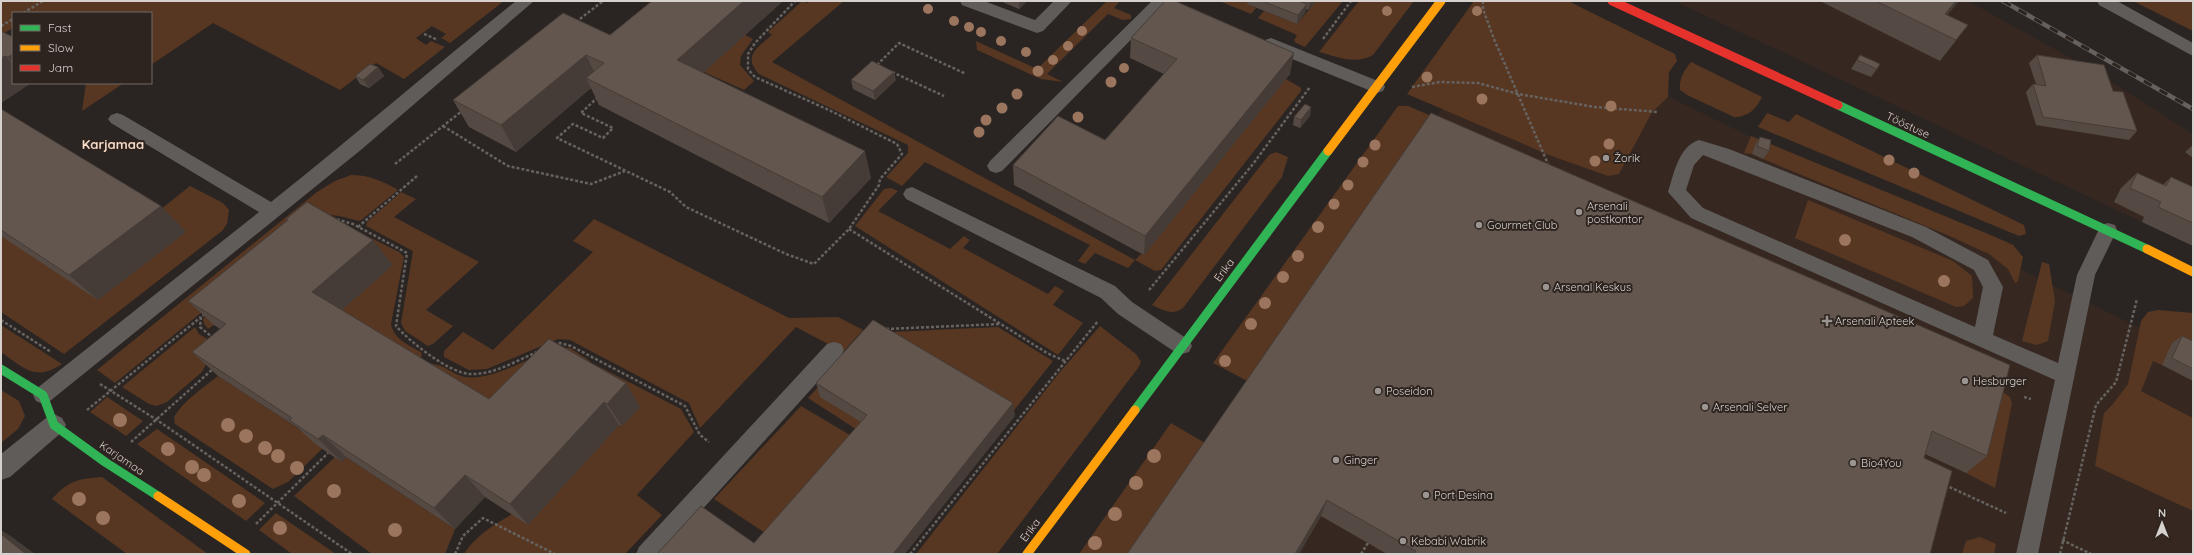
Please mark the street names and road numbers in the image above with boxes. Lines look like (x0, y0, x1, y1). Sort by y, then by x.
street label: Tööstuse (1884, 109, 1932, 141)
street label: Erika (1211, 256, 1237, 284)
street label: Karjamaa (97, 438, 147, 478)
street label: Erika (1017, 516, 1043, 544)

